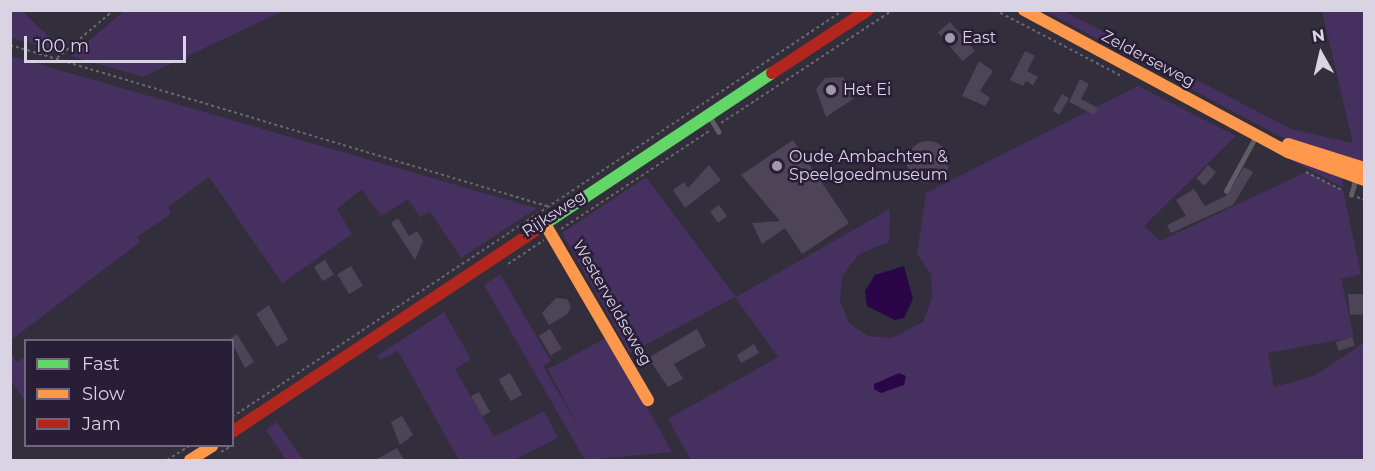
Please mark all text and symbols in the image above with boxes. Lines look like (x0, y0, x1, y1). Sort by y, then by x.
scale bar (27, 24, 189, 62)
north arrow (1291, 24, 1351, 84)
text: N (1311, 25, 1326, 46)
street label: Zelderseweg (1098, 26, 1198, 92)
place label: East (962, 28, 996, 48)
marker: East (943, 31, 957, 45)
text: 100 m (35, 35, 89, 57)
place label: Het Ei (843, 80, 891, 100)
marker: Het Ei (824, 83, 838, 97)
place label: Oude Ambachten & Speelgoedmuseum (789, 147, 948, 185)
marker: Oude Ambachten & Speelgoedmuseum (770, 159, 784, 173)
street label: Rijksweg (519, 186, 589, 242)
street label: Westerveldseweg (568, 237, 656, 369)
legend (24, 339, 234, 447)
text: Fast (82, 353, 120, 375)
text: Slow (82, 383, 125, 405)
text: Jam (82, 413, 121, 435)

